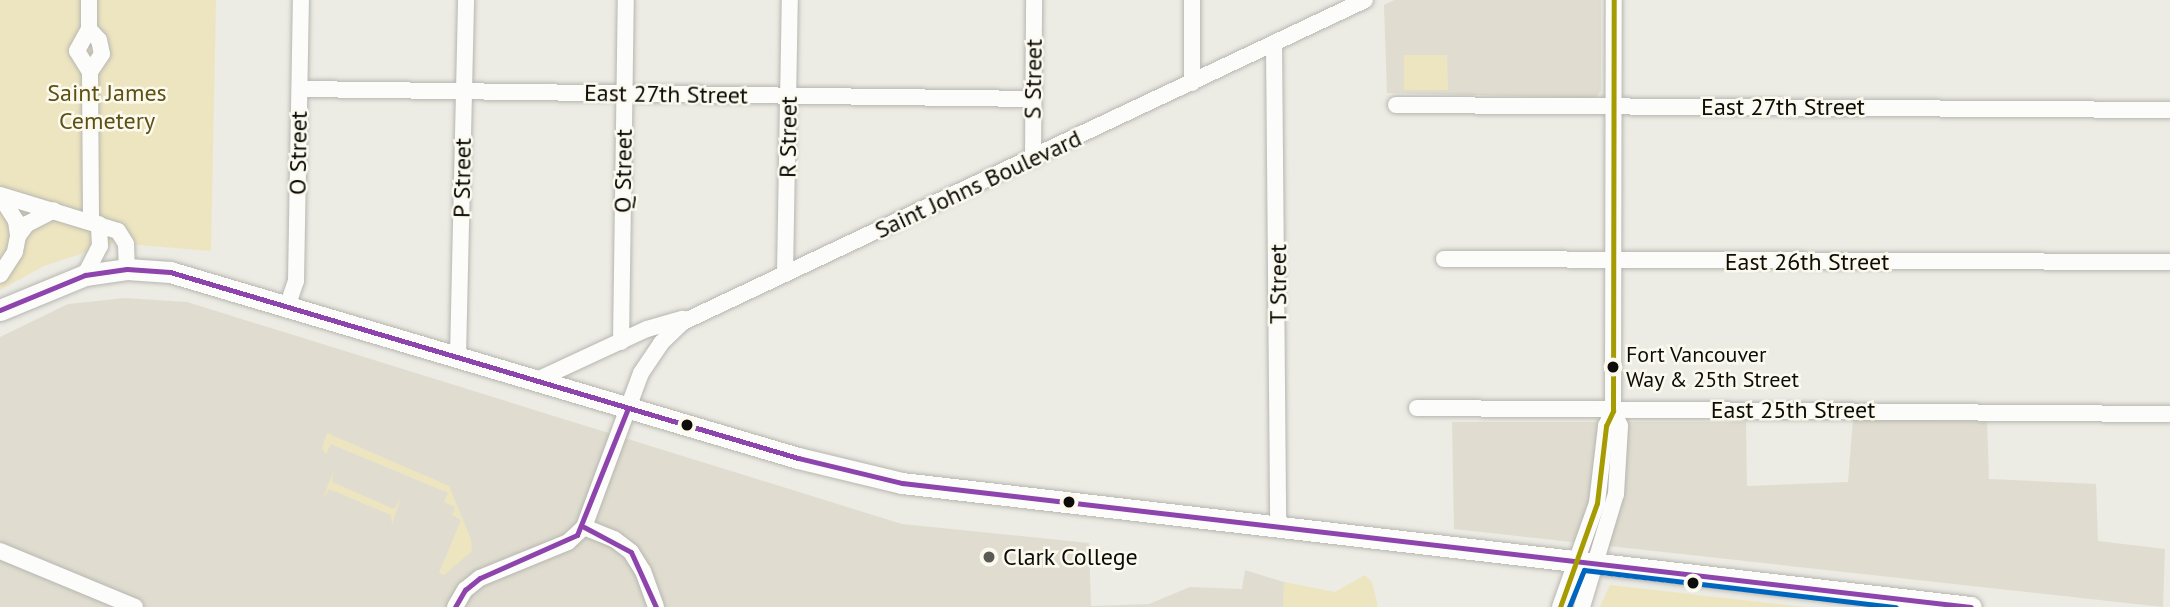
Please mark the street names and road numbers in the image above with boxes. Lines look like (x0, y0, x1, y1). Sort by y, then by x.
street label: S Street (1018, 39, 1048, 119)
street label: East 27th Street (584, 78, 748, 110)
street label: East 27th Street (1701, 93, 1865, 121)
street label: R Street (773, 96, 803, 178)
street label: O Street (283, 111, 313, 195)
street label: Saint Johns Boulevard (870, 124, 1086, 244)
street label: Q Street (608, 129, 638, 213)
street label: P Street (447, 137, 477, 219)
street label: T Street (1264, 243, 1292, 325)
street label: East 26th Street (1725, 248, 1889, 276)
street label: East 25th Street (1711, 396, 1875, 424)

